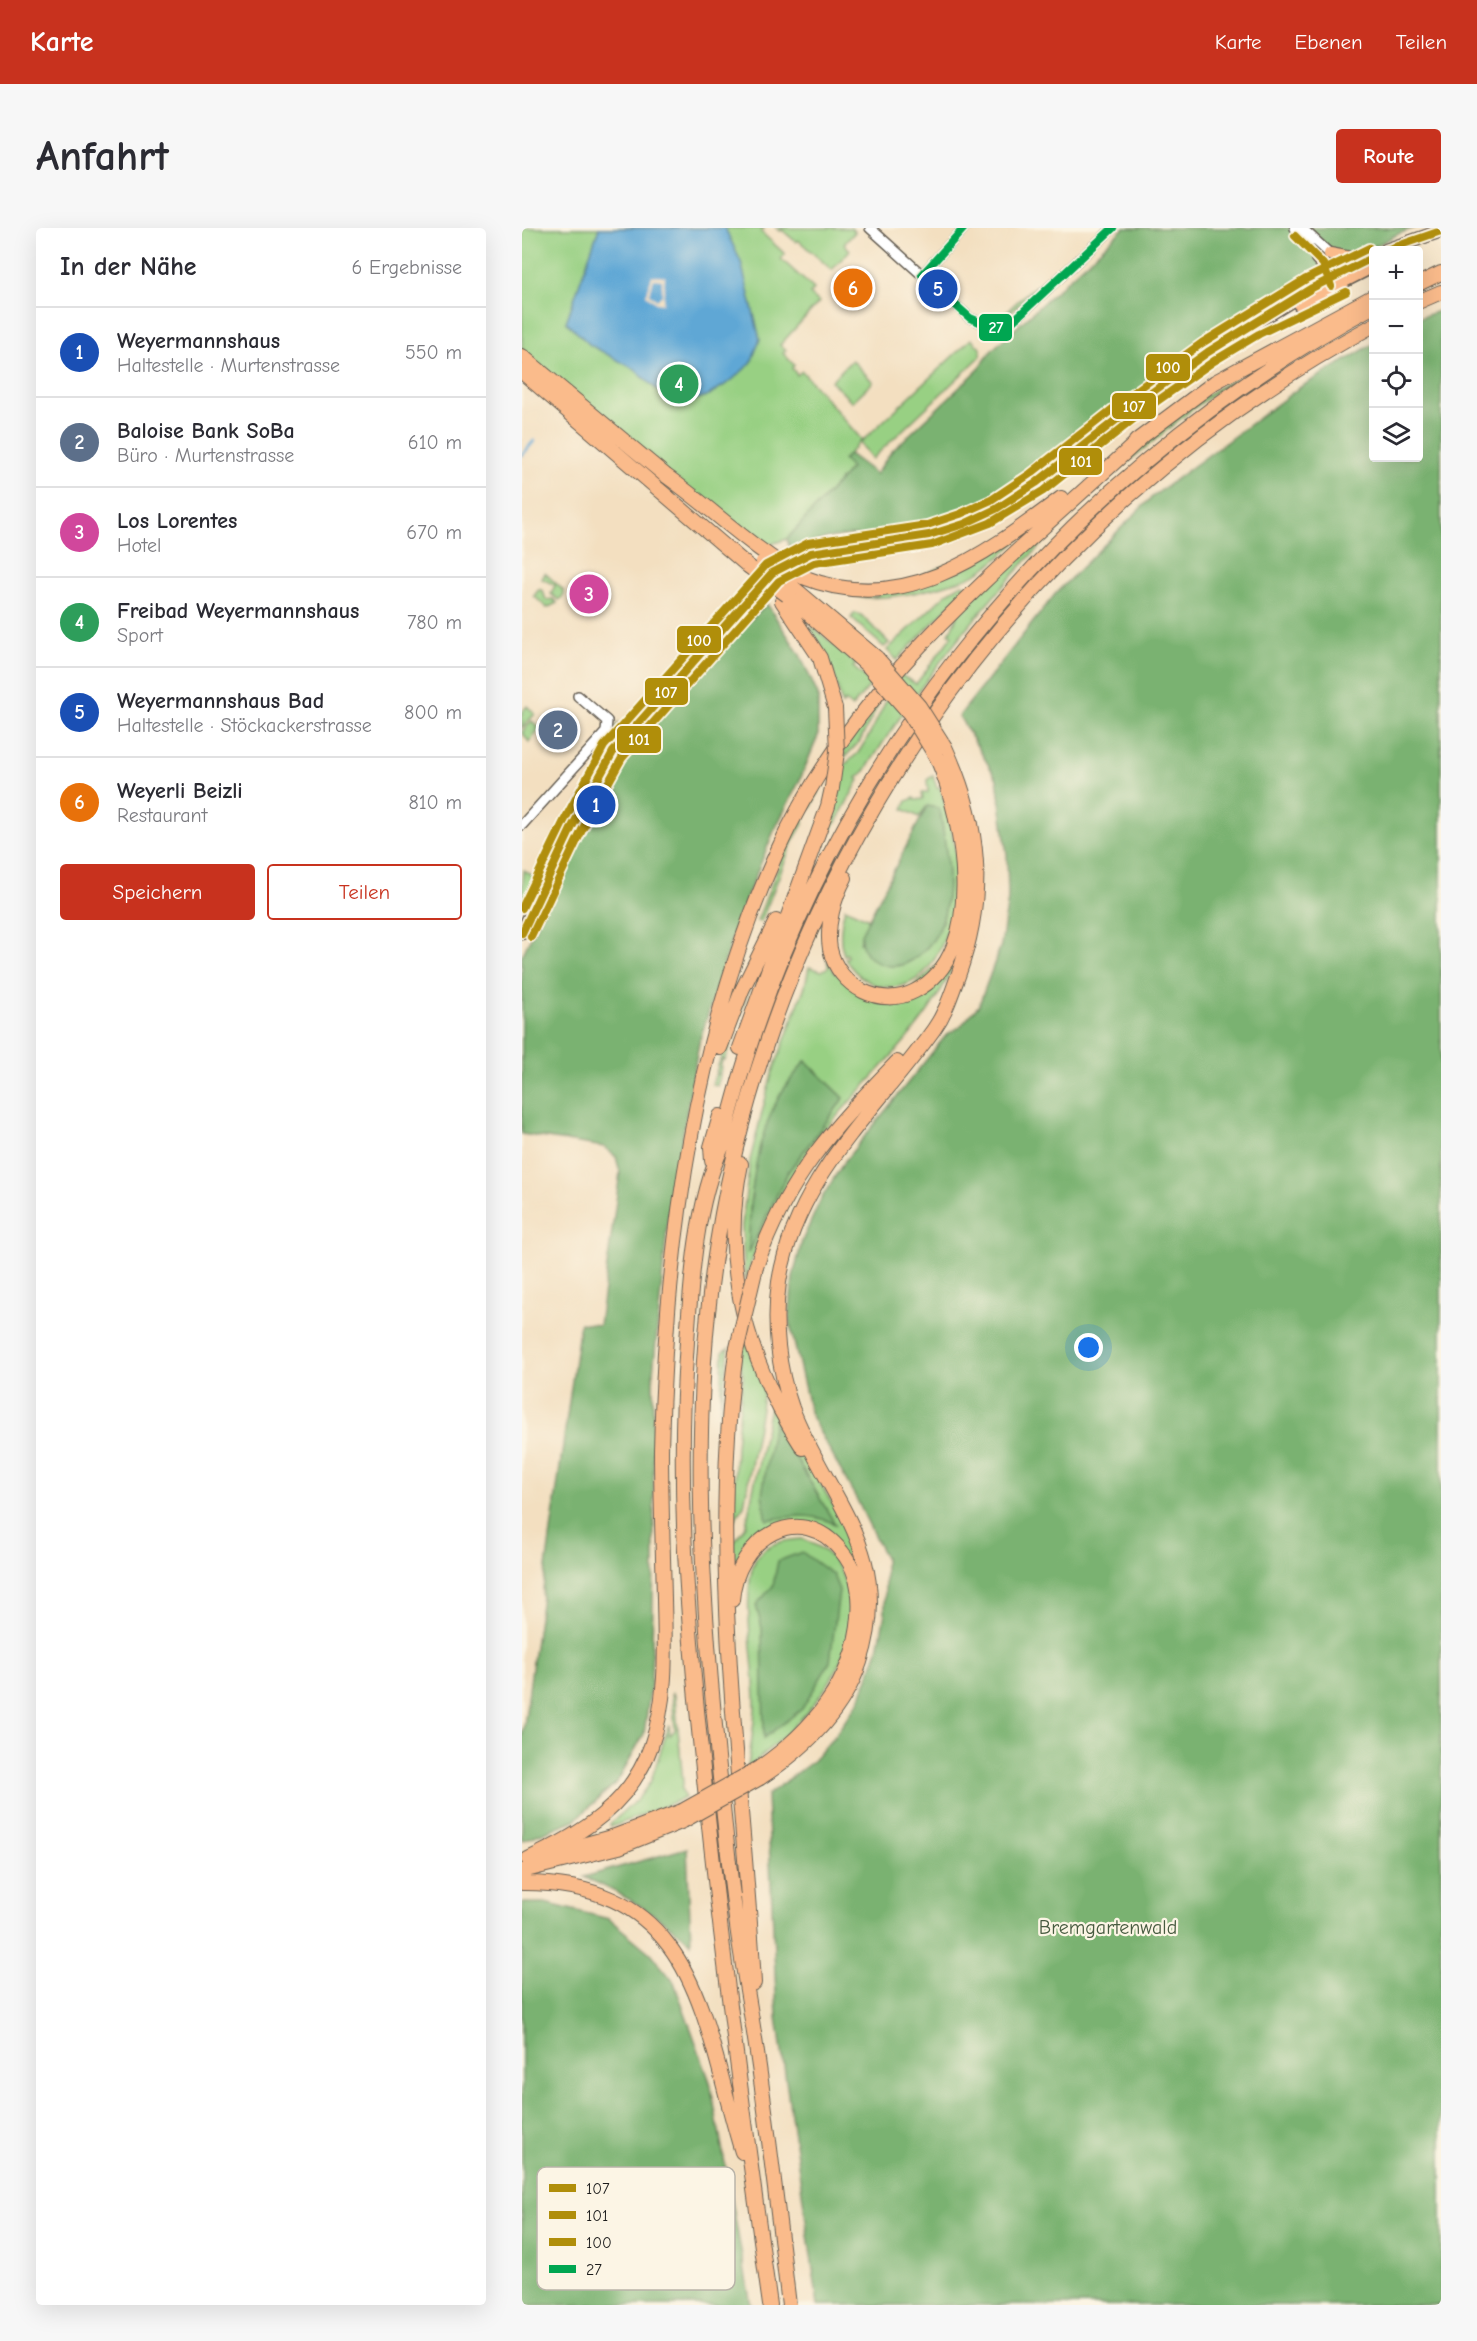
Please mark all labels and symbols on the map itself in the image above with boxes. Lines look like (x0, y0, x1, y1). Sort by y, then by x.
pin: 6 (834, 266, 872, 310)
pin: 5 (918, 266, 958, 312)
line badge: 27 (978, 313, 1013, 342)
text: 27 (988, 319, 1004, 337)
line badge: 100 (1145, 353, 1191, 382)
text: 100 (1156, 359, 1180, 377)
pin: 4 (660, 362, 698, 406)
line badge: 107 (1111, 392, 1157, 420)
text: 107 (1123, 398, 1146, 416)
line badge: 101 (1058, 447, 1103, 476)
text: 101 (1070, 453, 1092, 471)
pin: 3 (570, 572, 608, 616)
line badge: 100 (676, 625, 722, 654)
text: 100 (687, 632, 711, 650)
line badge: 107 (644, 677, 689, 706)
text: 107 (655, 684, 678, 702)
pin: 2 (538, 708, 578, 752)
line badge: 101 (616, 725, 662, 754)
text: 101 (628, 731, 650, 749)
pin: 1 (576, 782, 616, 828)
your location (1074, 1333, 1103, 1362)
park label: Bremgartenwald (1039, 1916, 1177, 1939)
legend (537, 2167, 735, 2290)
text: 107 (586, 2180, 610, 2198)
text: 101 (586, 2207, 608, 2225)
text: 100 (586, 2234, 612, 2252)
text: 27 (586, 2261, 602, 2279)

